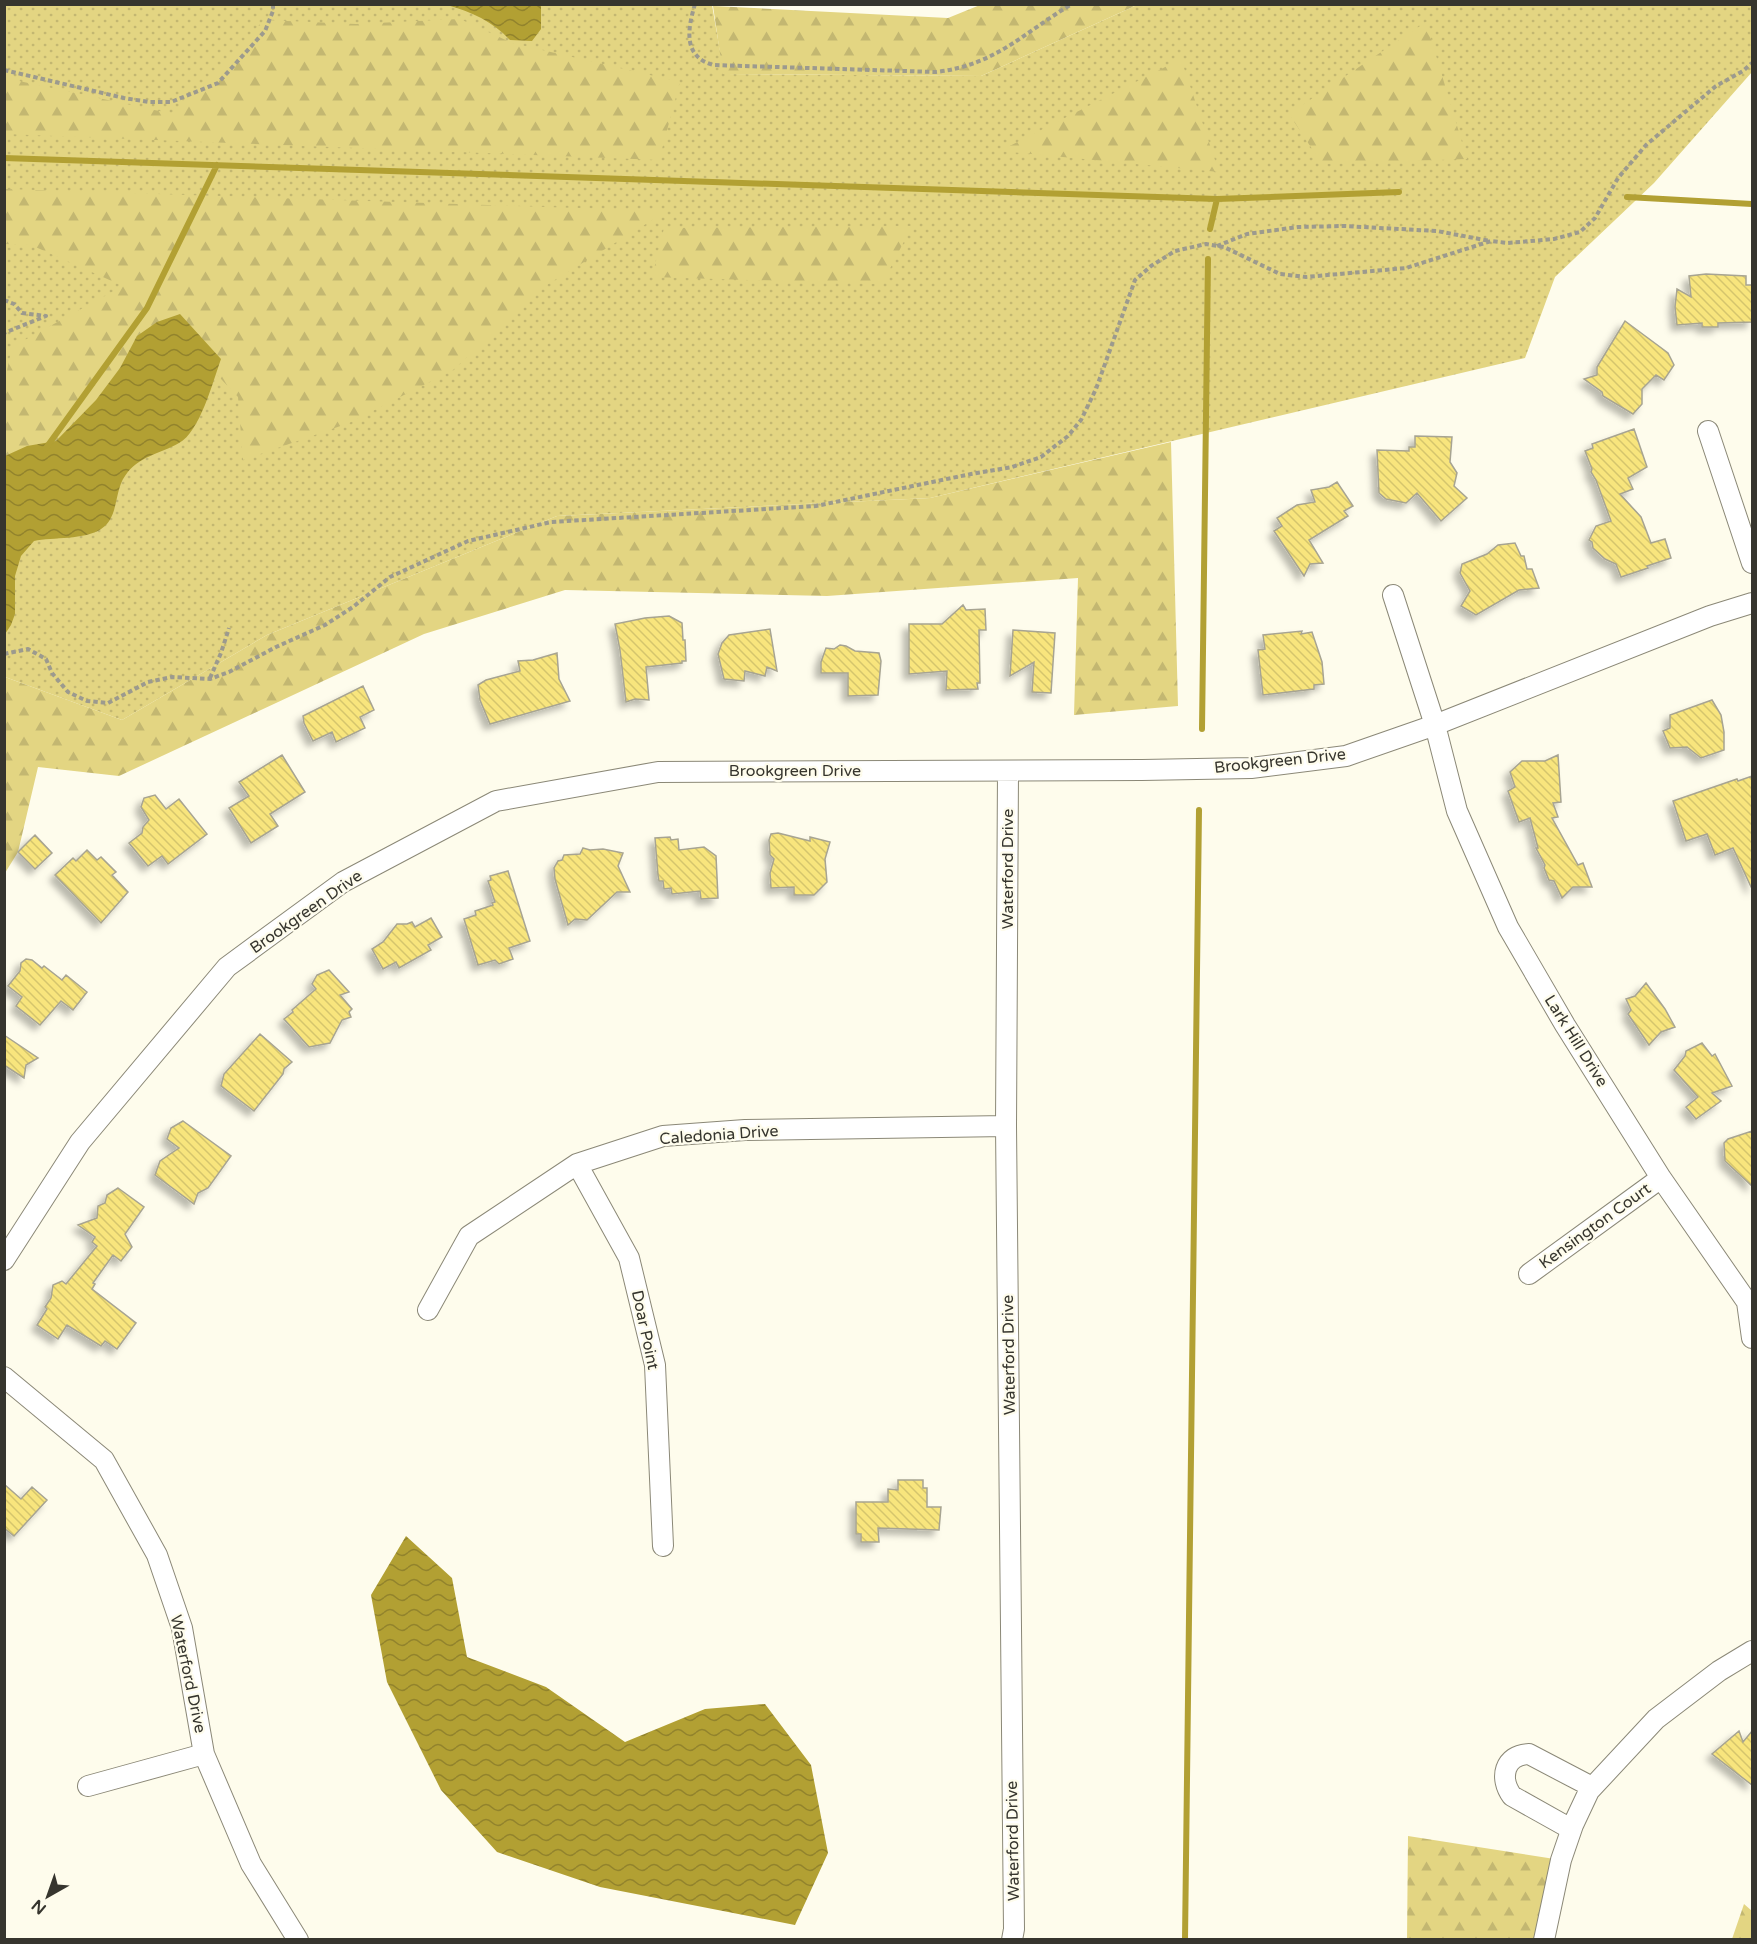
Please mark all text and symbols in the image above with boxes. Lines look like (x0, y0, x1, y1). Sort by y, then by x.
street label: Brookgreen Drive (1213, 744, 1347, 778)
street label: Brookgreen Drive (729, 761, 861, 781)
street label: Waterford Drive (998, 809, 1018, 929)
street label: Brookgreen Drive (246, 866, 366, 958)
street label: Lark Hill Drive (1540, 991, 1612, 1091)
street label: Caledonia Drive (659, 1121, 779, 1149)
street label: Kensington Court (1535, 1179, 1655, 1273)
street label: Doar Point (627, 1288, 663, 1372)
street label: Waterford Drive (998, 1295, 1020, 1415)
street label: Waterford Drive (166, 1613, 210, 1735)
street label: Waterford Drive (1002, 1781, 1024, 1901)
north arrow (18, 1866, 78, 1926)
text: N (28, 1895, 50, 1919)

